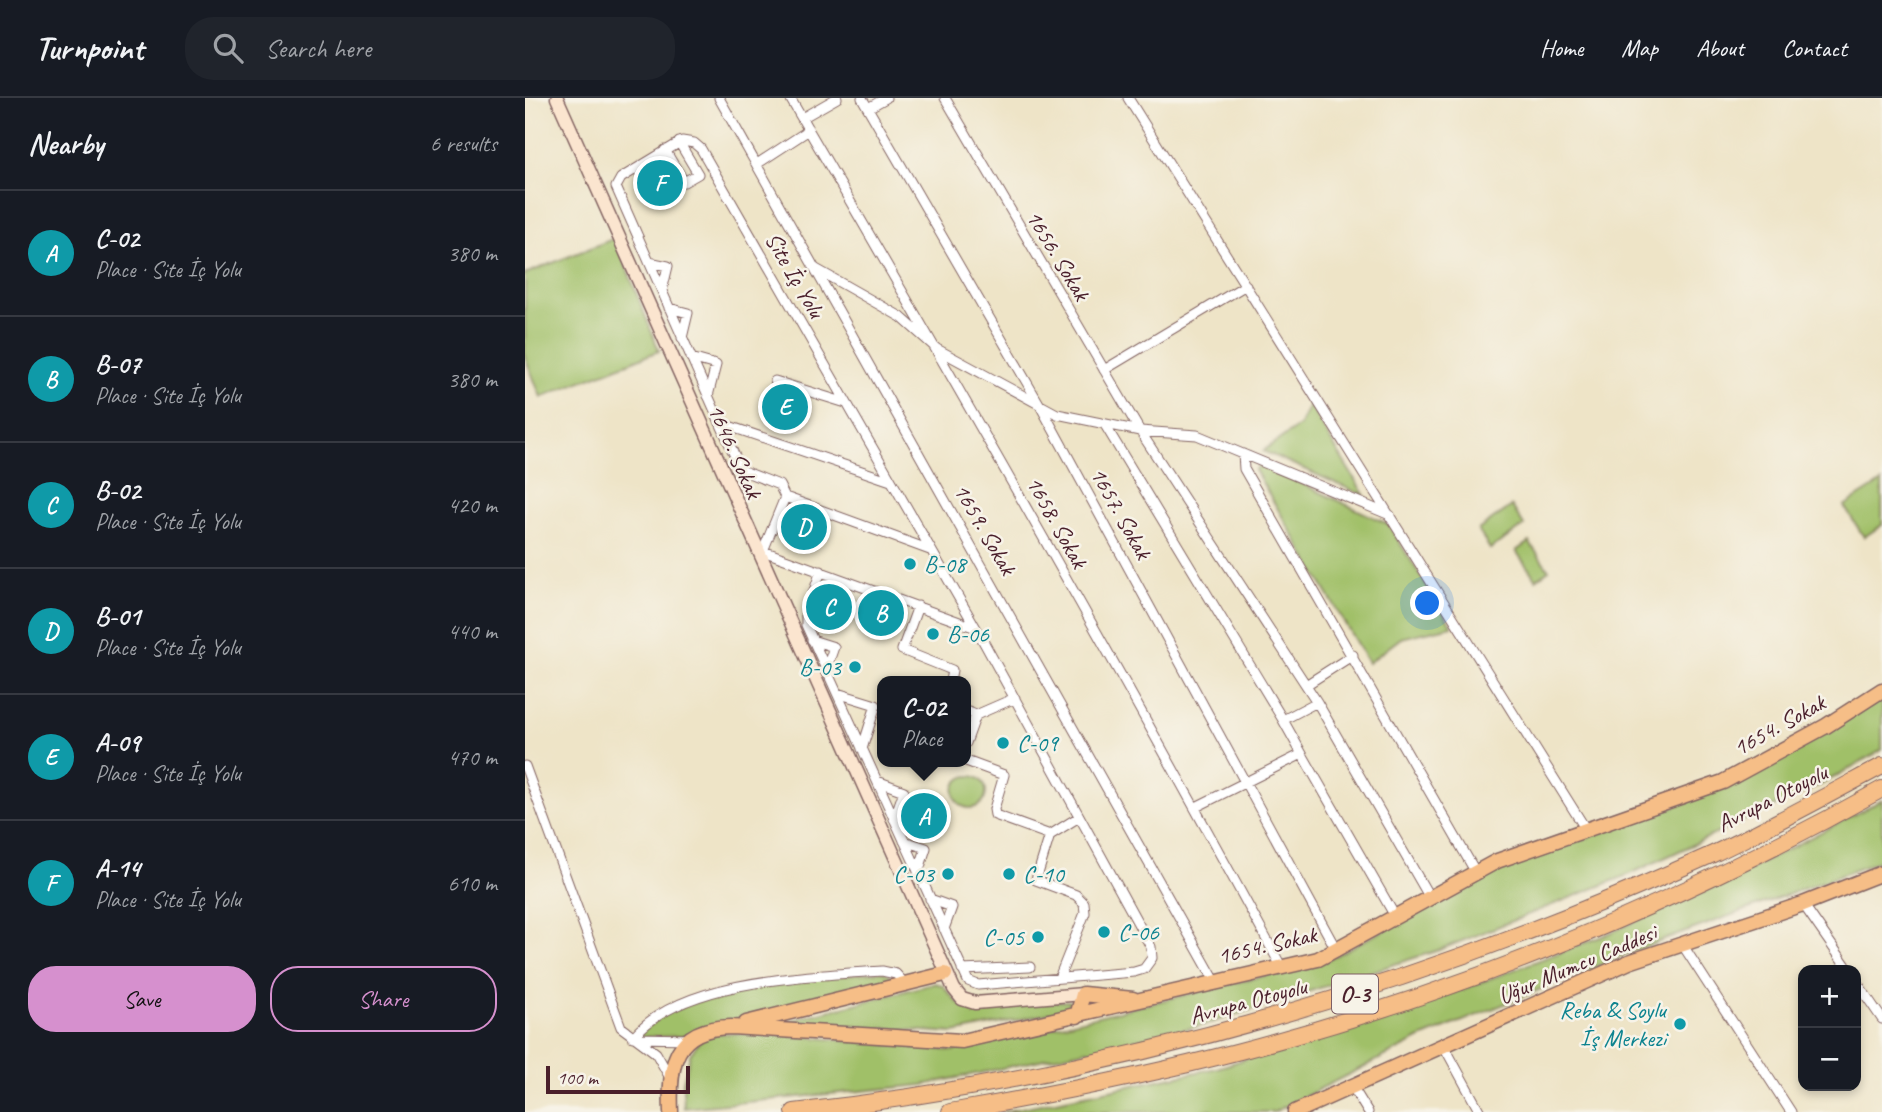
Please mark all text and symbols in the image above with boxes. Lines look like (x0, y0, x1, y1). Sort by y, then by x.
search box (185, 17, 675, 80)
text: Turnpoint (35, 27, 143, 69)
icon: search (209, 29, 247, 67)
text: Search here (265, 32, 371, 65)
text: Home (1540, 33, 1583, 63)
text: Map (1621, 33, 1658, 63)
text: About (1696, 33, 1744, 63)
text: Contact (1782, 33, 1847, 63)
text: Nearby (28, 125, 104, 163)
text: 6 results (430, 129, 497, 158)
pin: F (637, 157, 683, 209)
street label: 1656. Sokak (1019, 204, 1098, 308)
text: C-02 (95, 222, 139, 255)
street label: Site İç Yolu (758, 227, 833, 325)
text: A (45, 239, 57, 268)
text: 380 m (448, 239, 497, 268)
text: Place · Site İç Yolu (95, 255, 241, 284)
text: B-07 (95, 348, 140, 381)
text: B (45, 365, 57, 394)
text: 380 m (448, 365, 497, 394)
text: Place · Site İç Yolu (95, 381, 241, 410)
pin: E (762, 381, 808, 433)
street label: 1646. Sokak (701, 399, 770, 505)
street label: 1657. Sokak (1083, 462, 1160, 566)
street label: 1658. Sokak (1019, 471, 1096, 575)
text: B-02 (95, 474, 140, 507)
street label: 1659. Sokak (947, 478, 1024, 582)
text: C (46, 491, 56, 520)
text: 420 m (448, 491, 497, 520)
pin: D (781, 501, 827, 553)
text: Place · Site İç Yolu (95, 507, 241, 536)
place label: B-08 (924, 549, 968, 579)
marker: B-08 (902, 556, 918, 572)
pin: C (806, 581, 852, 633)
your location (1410, 586, 1444, 620)
pin: B (858, 587, 904, 639)
text: B-01 (95, 600, 140, 633)
text: D (44, 617, 58, 646)
text: 440 m (448, 617, 497, 646)
place label: B-06 (947, 619, 990, 649)
marker: B-06 (925, 626, 941, 642)
text: Place · Site İç Yolu (95, 633, 241, 662)
place label: B-03 (799, 652, 843, 682)
marker: B-03 (847, 659, 863, 675)
popup (877, 676, 971, 767)
street label: 1654. Sokak (1728, 686, 1832, 763)
text: C-02 (902, 691, 946, 724)
text: Place (902, 724, 942, 753)
text: A-09 (95, 726, 140, 759)
place label: C-09 (1017, 728, 1060, 758)
marker: C-09 (995, 735, 1011, 751)
text: E (45, 743, 57, 772)
text: 470 m (448, 743, 497, 772)
street label: Avrupa Otoyolu (1712, 756, 1834, 839)
text: Place · Site İç Yolu (95, 759, 241, 788)
pin: A (901, 790, 947, 842)
text: A-14 (95, 852, 140, 885)
place label: C-03 (893, 859, 936, 889)
place label: C-10 (1023, 859, 1066, 889)
marker: C-03 (940, 866, 956, 882)
marker: C-10 (1001, 866, 1017, 882)
text: F (46, 869, 56, 898)
text: 610 m (448, 869, 497, 898)
text: Place · Site İç Yolu (95, 885, 241, 914)
street label: Uğur Mumcu Caddesi (1493, 916, 1664, 1011)
place label: C-06 (1118, 917, 1160, 947)
street label: 1654. Sokak (1215, 919, 1322, 971)
place label: C-05 (983, 922, 1025, 952)
marker: C-06 (1096, 924, 1112, 940)
marker: C-05 (1030, 929, 1046, 945)
map controls (1798, 965, 1861, 1091)
button: + (1798, 965, 1861, 1028)
button: Save (28, 966, 256, 1032)
button: Share (270, 966, 497, 1032)
street label: Avrupa Otoyolu (1186, 970, 1312, 1031)
road number: O-3 (1332, 974, 1378, 1014)
place label: Reba & Soylu İş Merkezi (1560, 995, 1670, 1053)
marker: Reba & Soylu İş Merkezi (1672, 1016, 1688, 1032)
button: − (1798, 1028, 1861, 1091)
scale bar (546, 1063, 689, 1095)
text: 100 m (557, 1066, 598, 1090)

